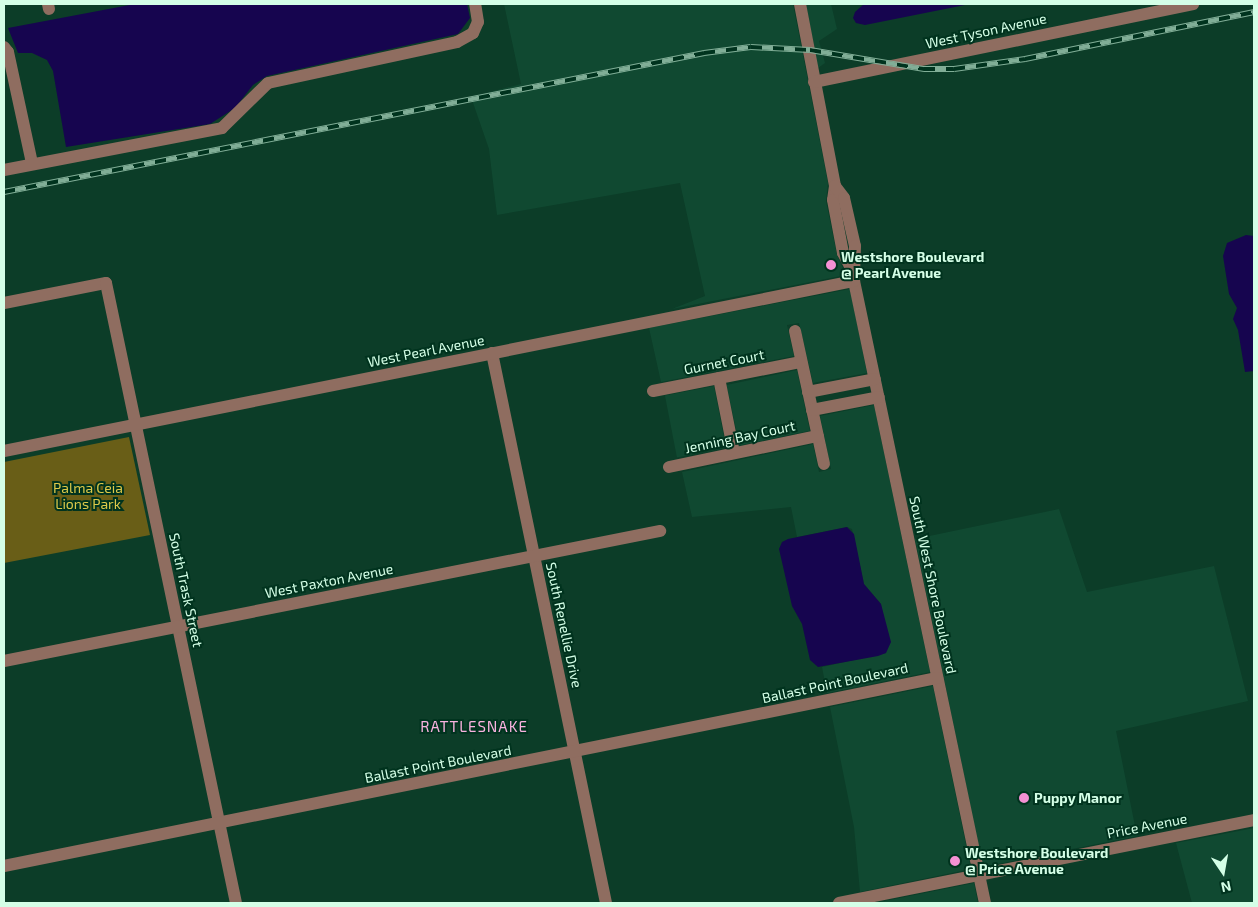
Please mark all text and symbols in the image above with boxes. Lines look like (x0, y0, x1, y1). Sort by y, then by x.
street label: West Tyson Avenue (924, 10, 1048, 52)
place label: Westshore Boulevard @ Pearl Avenue (841, 249, 984, 282)
marker: Westshore Boulevard @ Pearl Avenue (825, 259, 837, 271)
street label: West Pearl Avenue (366, 331, 486, 371)
street label: Gurnet Court (682, 346, 766, 378)
street label: Jenning Bay Court (683, 417, 797, 457)
park label: Palma Ceia Lions Park (53, 480, 123, 512)
street label: South West Shore Boulevard (906, 495, 960, 675)
street label: South Trask Street (166, 531, 206, 649)
street label: West Paxton Avenue (263, 560, 395, 602)
street label: South Renellie Drive (542, 561, 586, 689)
street label: Ballast Point Boulevard (760, 659, 910, 707)
district label: RATTLESNAKE (419, 718, 529, 736)
street label: Ballast Point Boulevard (363, 742, 513, 786)
place label: Puppy Manor (1034, 790, 1122, 806)
marker: Puppy Manor (1018, 792, 1030, 804)
street label: Price Avenue (1105, 810, 1189, 842)
place label: Westshore Boulevard @ Price Avenue (965, 845, 1108, 878)
north arrow (1198, 847, 1248, 897)
marker: Westshore Boulevard @ Price Avenue (949, 855, 961, 867)
text: N (1220, 878, 1233, 897)

